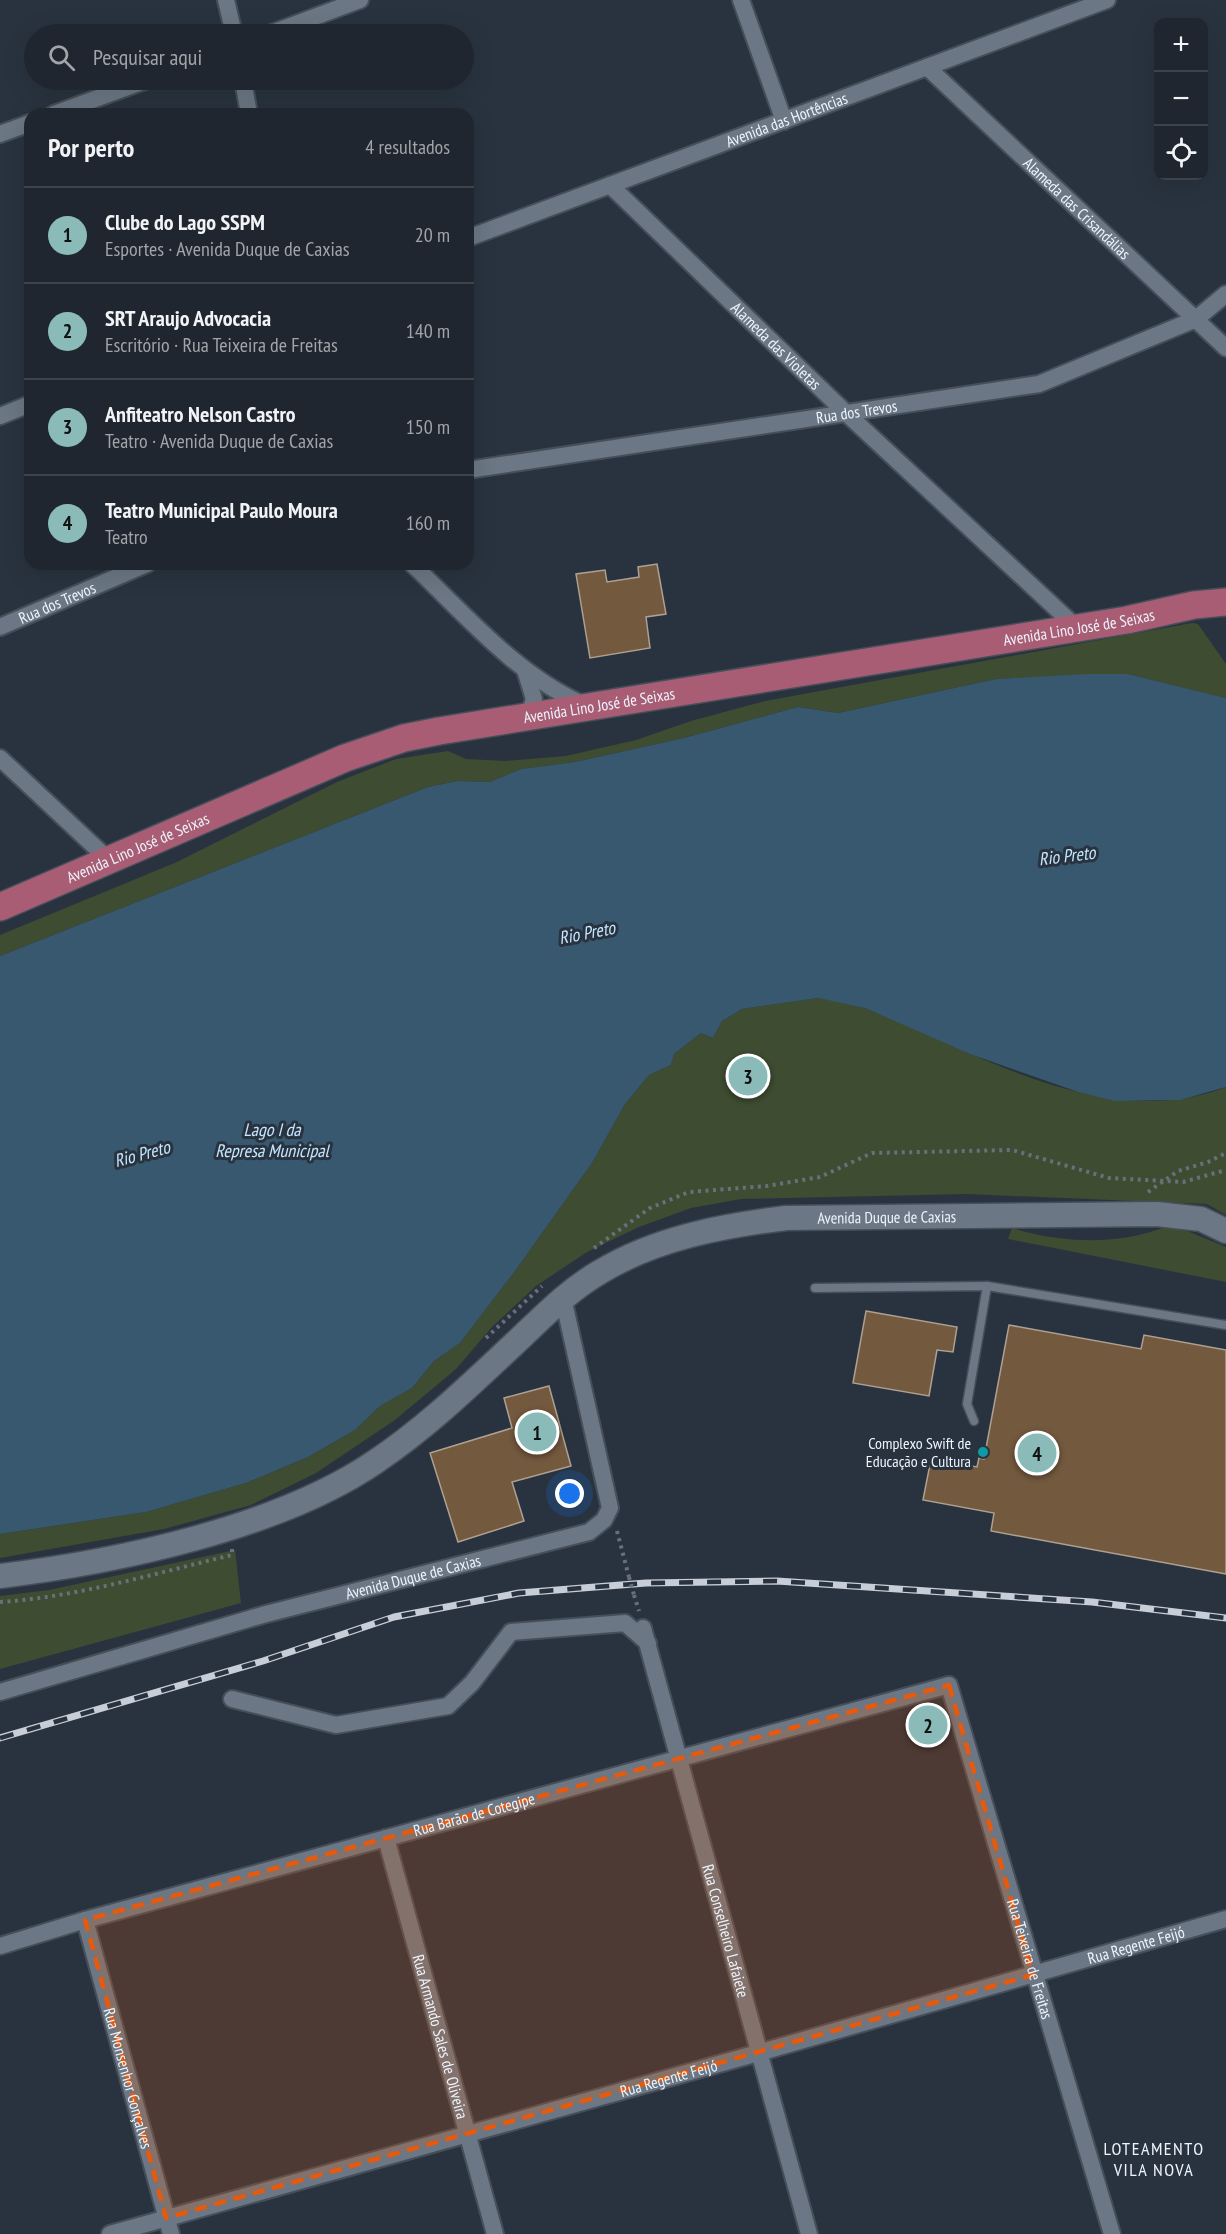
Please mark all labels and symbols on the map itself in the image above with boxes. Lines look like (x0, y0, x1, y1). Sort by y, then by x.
street label: Avenida das Hortências (723, 88, 850, 151)
street label: Alameda das Crisandálias (1019, 153, 1135, 263)
street label: Alameda das Violetas (727, 297, 825, 394)
street label: Rua dos Trevos (815, 395, 899, 427)
street label: Rua dos Trevos (15, 577, 99, 628)
street label: Avenida Lino José de Seixas (1002, 604, 1156, 650)
street label: Avenida Lino José de Seixas (522, 683, 676, 727)
street label: Avenida Lino José de Seixas (63, 808, 212, 887)
water label: Rio Preto (1037, 840, 1098, 870)
water label: Rio Preto (557, 916, 618, 949)
pin: 3 (728, 1054, 768, 1098)
water label: Lago I da Represa Municipal (215, 1118, 330, 1162)
water label: Rio Preto (112, 1135, 173, 1172)
street label: Avenida Duque de Caxias (817, 1206, 956, 1228)
pin: 1 (518, 1410, 556, 1454)
pin: 4 (1018, 1430, 1056, 1476)
place label: Complexo Swift de Educação e Cultura (866, 1433, 971, 1471)
marker: Complexo Swift de Educação e Cultura (976, 1445, 990, 1459)
your location (555, 1479, 584, 1508)
street label: Avenida Duque de Caxias (343, 1550, 483, 1603)
pin: 2 (908, 1702, 948, 1748)
street label: Rua Barão de Cotegipe (411, 1788, 537, 1840)
street label: Rua Conselheiro Lafaiete (698, 1862, 754, 2000)
street label: Rua Teixeira de Freitas (1003, 1896, 1058, 2021)
street label: Rua Regente Feijó (1085, 1921, 1187, 1968)
street label: Rua Armando Sales de Oliveira (409, 1952, 473, 2121)
street label: Rua Monsenhor Gonçalves (99, 2005, 157, 2151)
street label: Rua Regente Feijó (618, 2055, 720, 2101)
district label: LOTEAMENTO VILA NOVA (1103, 2137, 1205, 2181)

